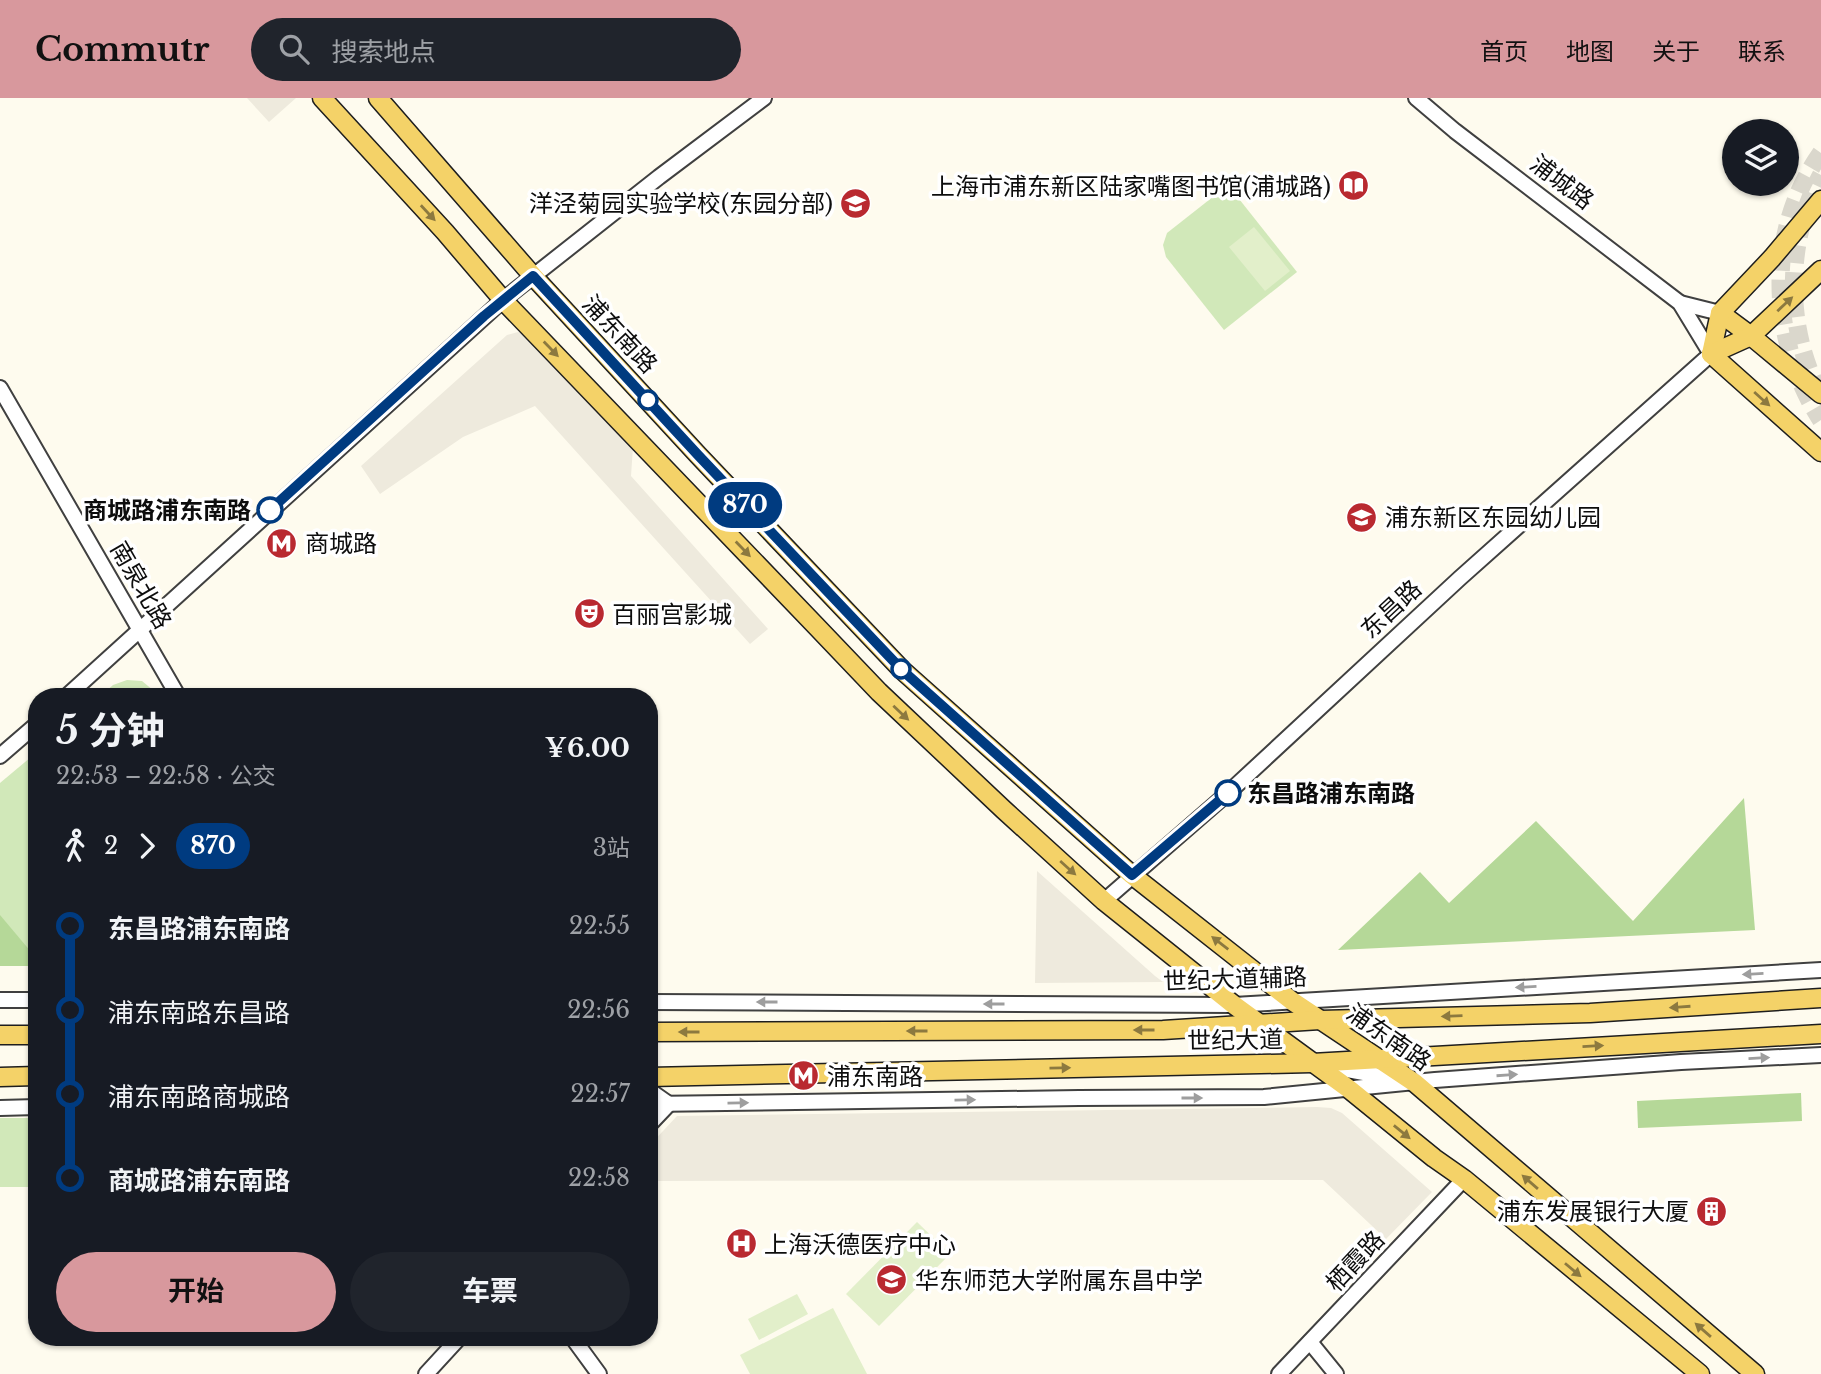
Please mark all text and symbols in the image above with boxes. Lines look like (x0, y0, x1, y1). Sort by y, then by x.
search box (251, 18, 741, 81)
text: Commutr (35, 29, 209, 70)
icon: search (275, 30, 313, 68)
text: 搜索地点 (331, 36, 435, 68)
text: 首页 (1480, 37, 1528, 66)
text: 地图 (1566, 37, 1614, 66)
text: 关于 (1652, 37, 1700, 66)
text: 联系 (1738, 37, 1786, 66)
map controls (1722, 119, 1799, 196)
button: layers (1722, 119, 1799, 196)
street label: 浦城路 (1525, 149, 1599, 215)
library icon: 上海市浦东新区陆家嘴图书馆(浦城路) (1337, 169, 1371, 203)
place label: 上海市浦东新区陆家嘴图书馆(浦城路) (931, 172, 1331, 201)
school or university icon: 洋泾菊园实验学校(东园分部) (839, 186, 873, 220)
place label: 洋泾菊园实验学校(东园分部) (529, 189, 833, 218)
one-way arrow (419, 204, 435, 221)
street label: 浦东南路 (577, 289, 663, 379)
one-way arrow (1776, 296, 1793, 312)
one-way arrow (542, 340, 558, 357)
unlabelled marker (638, 390, 658, 410)
one-way arrow (1753, 391, 1771, 407)
line badge: 870 (705, 482, 785, 528)
text: 870 (722, 490, 768, 519)
place label: 商城路浦东南路 (83, 496, 251, 525)
marker: 商城路浦东南路 (257, 497, 283, 523)
school or university icon: 浦东新区东园幼儿园 (1345, 500, 1379, 534)
place label: 浦东新区东园幼儿园 (1385, 503, 1601, 532)
metro station icon: 商城路 (265, 526, 299, 560)
place label: 商城路 (305, 529, 377, 558)
street label: 南泉北路 (104, 536, 178, 634)
one-way arrow (735, 540, 751, 557)
street label: 东昌路 (1355, 574, 1427, 644)
theatre icon: 百丽宫影城 (572, 597, 606, 631)
place label: 百丽宫影城 (612, 600, 732, 629)
unlabelled marker (891, 659, 911, 679)
one-way arrow (892, 704, 909, 720)
text: 5 分钟 (56, 707, 165, 754)
text: ¥6.00 (545, 732, 630, 764)
text: 22:53 – 22:58 · 公交 (56, 762, 276, 790)
place label: 东昌路浦东南路 (1247, 779, 1415, 808)
marker: 东昌路浦东南路 (1215, 780, 1241, 806)
icon: walk (56, 827, 94, 865)
icon: forward (128, 827, 166, 865)
text: 870 (190, 831, 236, 860)
text: 2 (104, 832, 118, 860)
text: 3站 (593, 834, 630, 862)
one-way arrow (1059, 860, 1077, 876)
text: 22:55 (569, 912, 630, 940)
text: 东昌路浦东南路 (108, 913, 290, 945)
one-way arrow (1211, 935, 1229, 950)
street label: 世纪大道辅路 (1163, 962, 1307, 996)
one-way arrow (1742, 969, 1764, 980)
one-way arrow (1514, 982, 1536, 993)
text: 22:56 (567, 996, 630, 1024)
one-way arrow (756, 996, 778, 1008)
text: 浦东南路东昌路 (108, 997, 290, 1029)
one-way arrow (983, 998, 1005, 1010)
street label: 浦东南路 (1341, 998, 1437, 1076)
one-way arrow (1668, 1002, 1690, 1013)
one-way arrow (1441, 1011, 1463, 1022)
one-way arrow (1133, 1024, 1155, 1036)
one-way arrow (905, 1025, 927, 1037)
street label: 世纪大道 (1187, 1025, 1283, 1055)
one-way arrow (678, 1026, 700, 1038)
one-way arrow (1582, 1041, 1604, 1052)
one-way arrow (1748, 1053, 1770, 1064)
metro station icon: 浦东南路 (787, 1059, 821, 1093)
place label: 浦东南路 (827, 1062, 923, 1091)
one-way arrow (1050, 1062, 1072, 1073)
one-way arrow (1497, 1069, 1519, 1080)
text: 22:57 (570, 1080, 630, 1108)
text: 浦东南路商城路 (108, 1081, 290, 1113)
one-way arrow (1182, 1092, 1204, 1103)
one-way arrow (954, 1094, 976, 1105)
one-way arrow (727, 1097, 749, 1109)
one-way arrow (1393, 1124, 1411, 1140)
text: 22:58 (568, 1164, 630, 1192)
text: 商城路浦东南路 (108, 1165, 290, 1197)
one-way arrow (1522, 1175, 1539, 1190)
building icon: 浦东发展银行大厦 (1695, 1194, 1729, 1228)
place label: 浦东发展银行大厦 (1497, 1197, 1689, 1226)
street label: 栖霞路 (1320, 1225, 1390, 1297)
hospital icon: 上海沃德医疗中心 (724, 1227, 758, 1261)
place label: 上海沃德医疗中心 (764, 1230, 956, 1259)
button: 开始 (56, 1252, 336, 1332)
button: 车票 (350, 1252, 630, 1332)
one-way arrow (1564, 1262, 1582, 1277)
school or university icon: 华东师范大学附属东昌中学 (875, 1263, 909, 1297)
place label: 华东师范大学附属东昌中学 (915, 1266, 1203, 1295)
one-way arrow (1695, 1323, 1712, 1338)

